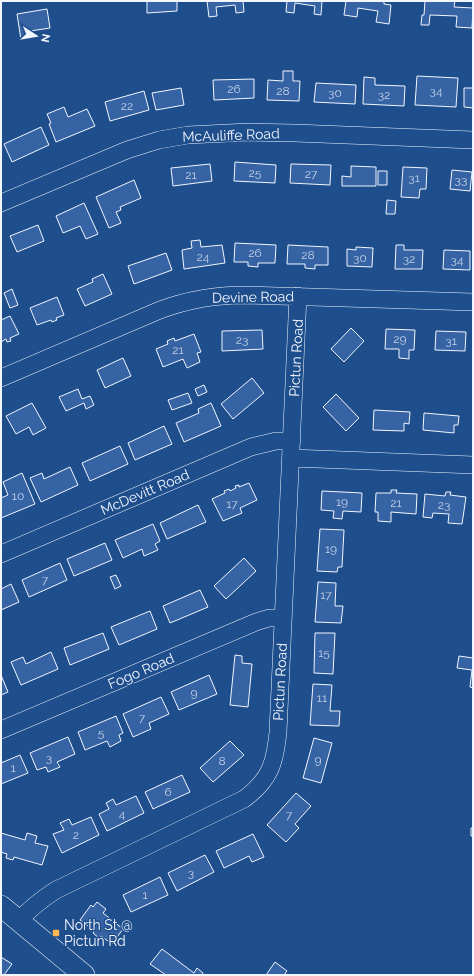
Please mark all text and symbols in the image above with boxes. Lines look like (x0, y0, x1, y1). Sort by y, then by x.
north arrow (16, 16, 56, 56)
text: N (38, 33, 53, 43)
house number: 26 (227, 82, 241, 96)
house number: 28 (276, 84, 290, 98)
house number: 34 (430, 84, 443, 98)
house number: 30 (328, 86, 342, 100)
house number: 32 (378, 88, 390, 102)
house number: 22 (121, 99, 133, 113)
street label: McAuliffe Road (182, 125, 280, 145)
house number: 25 (249, 166, 262, 180)
house number: 27 (305, 167, 318, 181)
house number: 21 (185, 168, 197, 182)
house number: 31 (408, 171, 420, 185)
house number: 33 (455, 173, 467, 187)
house number: 26 (248, 246, 262, 260)
house number: 28 (301, 248, 315, 262)
house number: 24 (197, 250, 210, 264)
house number: 30 (353, 251, 367, 265)
house number: 32 (403, 252, 415, 266)
house number: 34 (451, 253, 464, 267)
street label: Devine Road (212, 288, 294, 306)
street label: Pictun Road (286, 319, 306, 397)
house number: 29 (393, 332, 407, 346)
house number: 23 (236, 333, 248, 347)
house number: 31 (445, 334, 457, 348)
house number: 21 (172, 343, 184, 357)
street label: McDevitt Road (98, 466, 192, 518)
house number: 10 (12, 489, 24, 503)
house number: 19 (336, 495, 348, 509)
house number: 21 (390, 496, 402, 510)
house number: 17 (226, 497, 238, 511)
house number: 23 (438, 498, 450, 512)
house number: 19 (325, 542, 337, 556)
house number: 7 (42, 573, 49, 587)
house number: 17 (320, 588, 332, 602)
street label: Pictun Road (270, 643, 290, 721)
house number: 15 (318, 646, 330, 660)
street label: Fogo Road (106, 650, 176, 692)
house number: 9 (190, 686, 198, 700)
house number: 11 (317, 691, 327, 705)
house number: 7 (139, 711, 146, 725)
house number: 5 (98, 726, 105, 740)
house number: 3 (46, 751, 52, 765)
house number: 9 (314, 753, 322, 767)
house number: 8 (218, 754, 226, 768)
house number: 1 (10, 761, 16, 775)
house number: 6 (164, 785, 172, 799)
house number: 4 (119, 807, 126, 821)
house number: 7 (286, 808, 293, 822)
house number: 2 (73, 828, 79, 842)
house number: 3 (188, 866, 194, 880)
house number: 1 (142, 888, 148, 902)
place label: North St @ Pictun Rd (64, 917, 133, 949)
marker: North St @ Pictun Rd (51, 928, 61, 938)

